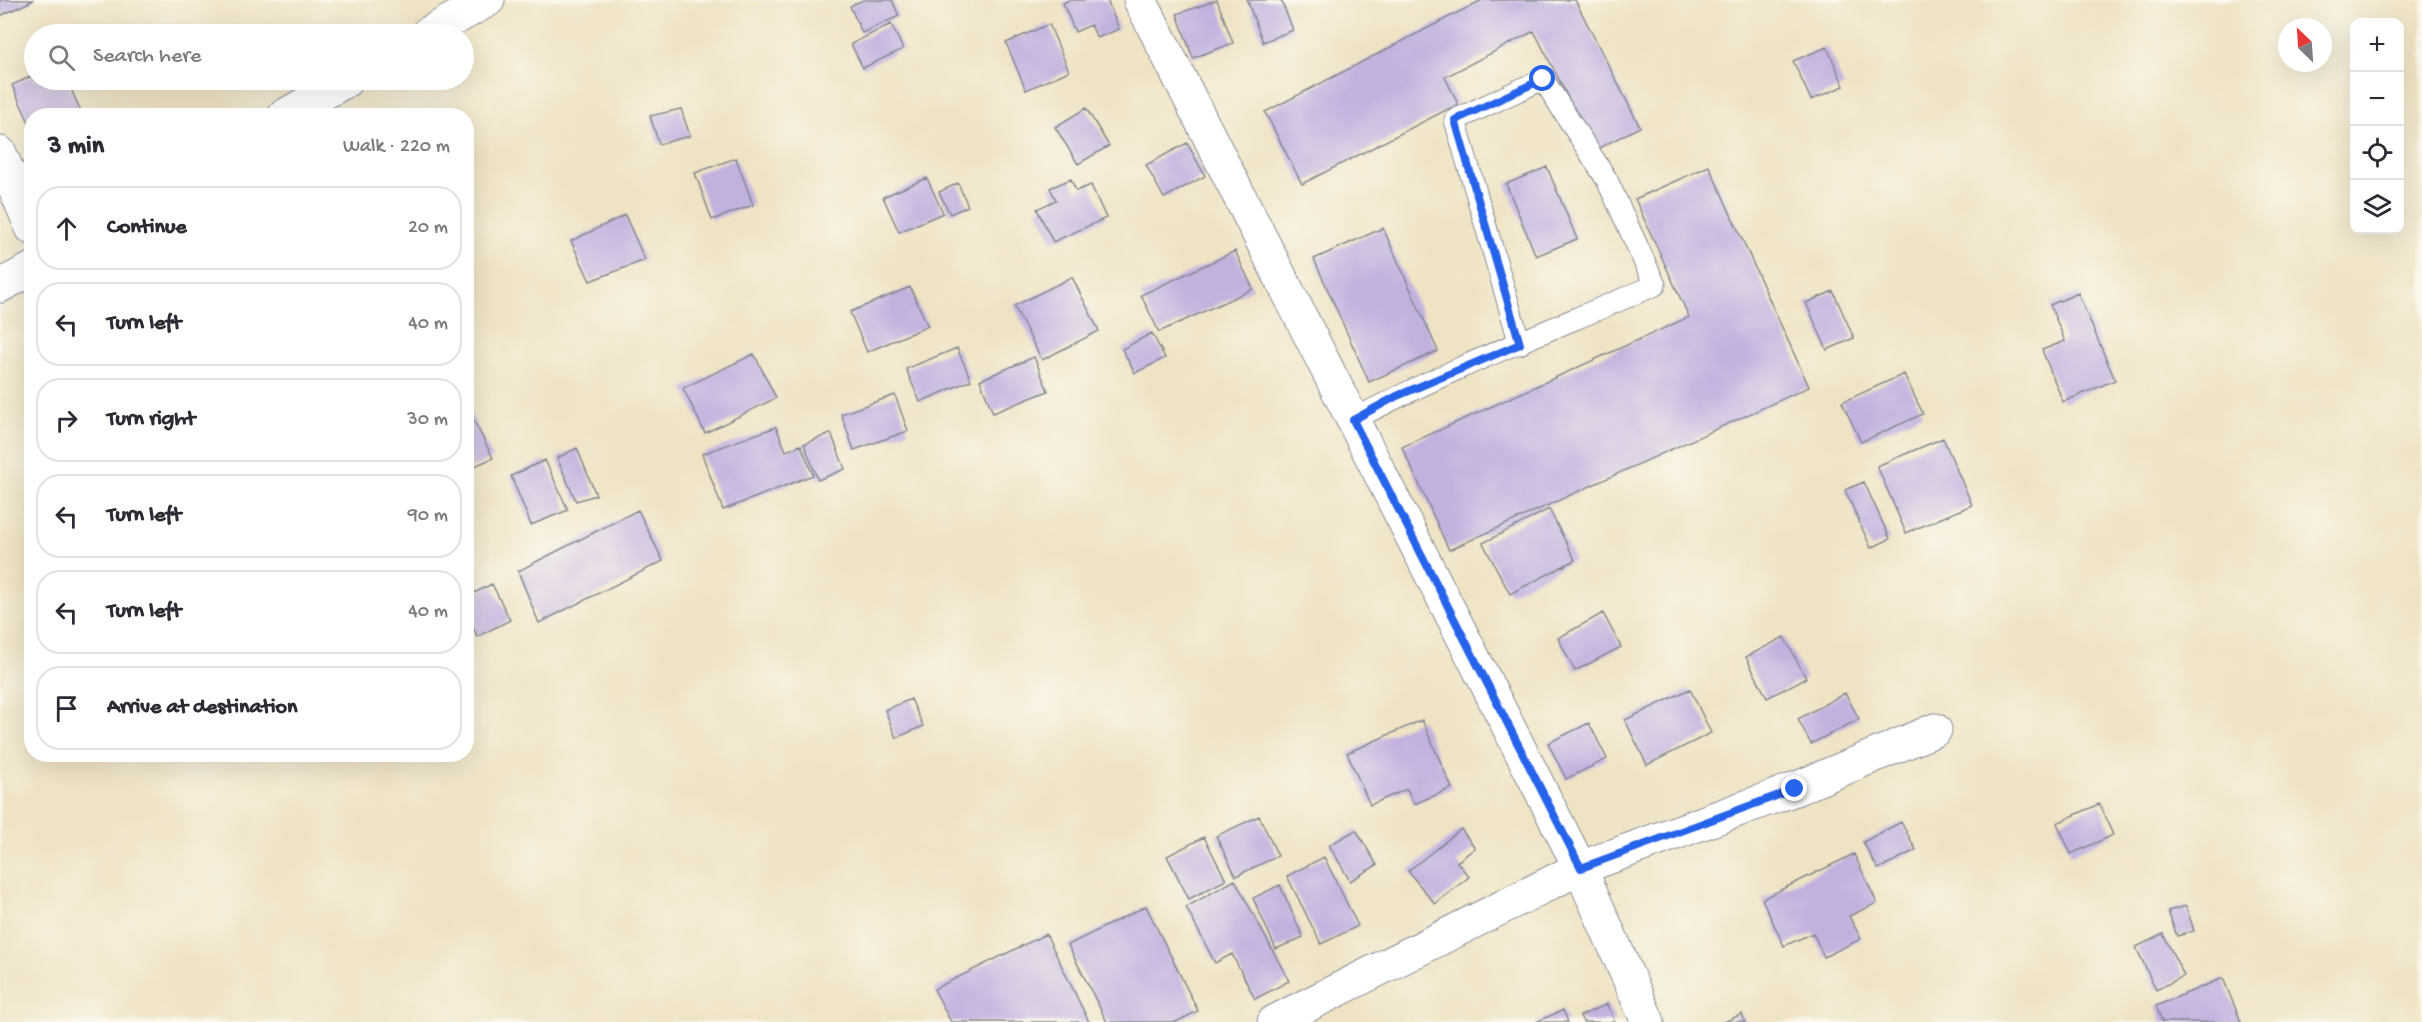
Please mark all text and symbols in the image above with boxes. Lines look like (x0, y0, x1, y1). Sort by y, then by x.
north arrow (2278, 18, 2332, 72)
map controls (2350, 18, 2404, 234)
button: + (2350, 18, 2404, 72)
search box (24, 24, 474, 90)
icon: search (45, 41, 78, 74)
text: Search here (93, 44, 201, 70)
route start (1529, 65, 1555, 91)
button: − (2350, 72, 2404, 126)
button: locate (2350, 126, 2404, 180)
text: 3 min (48, 132, 104, 163)
text: Walk · 220 m (343, 136, 450, 159)
button: layers (2350, 180, 2404, 234)
icon: ahead (50, 212, 83, 245)
text: Continue (107, 215, 187, 241)
text: 20 m (408, 217, 448, 240)
icon: left (50, 308, 83, 341)
text: Turn left (107, 311, 181, 337)
text: 40 m (408, 313, 448, 336)
icon: right (50, 404, 83, 437)
text: Turn right (107, 407, 195, 433)
text: 30 m (407, 409, 448, 432)
icon: left (50, 500, 83, 533)
text: Turn left (107, 503, 181, 529)
text: 90 m (408, 505, 448, 528)
icon: left (50, 596, 83, 629)
text: Turn left (107, 599, 181, 625)
text: 40 m (408, 601, 448, 624)
icon: arrive (50, 692, 83, 725)
text: Arrive at destination (107, 695, 297, 721)
route end (1781, 775, 1807, 801)

